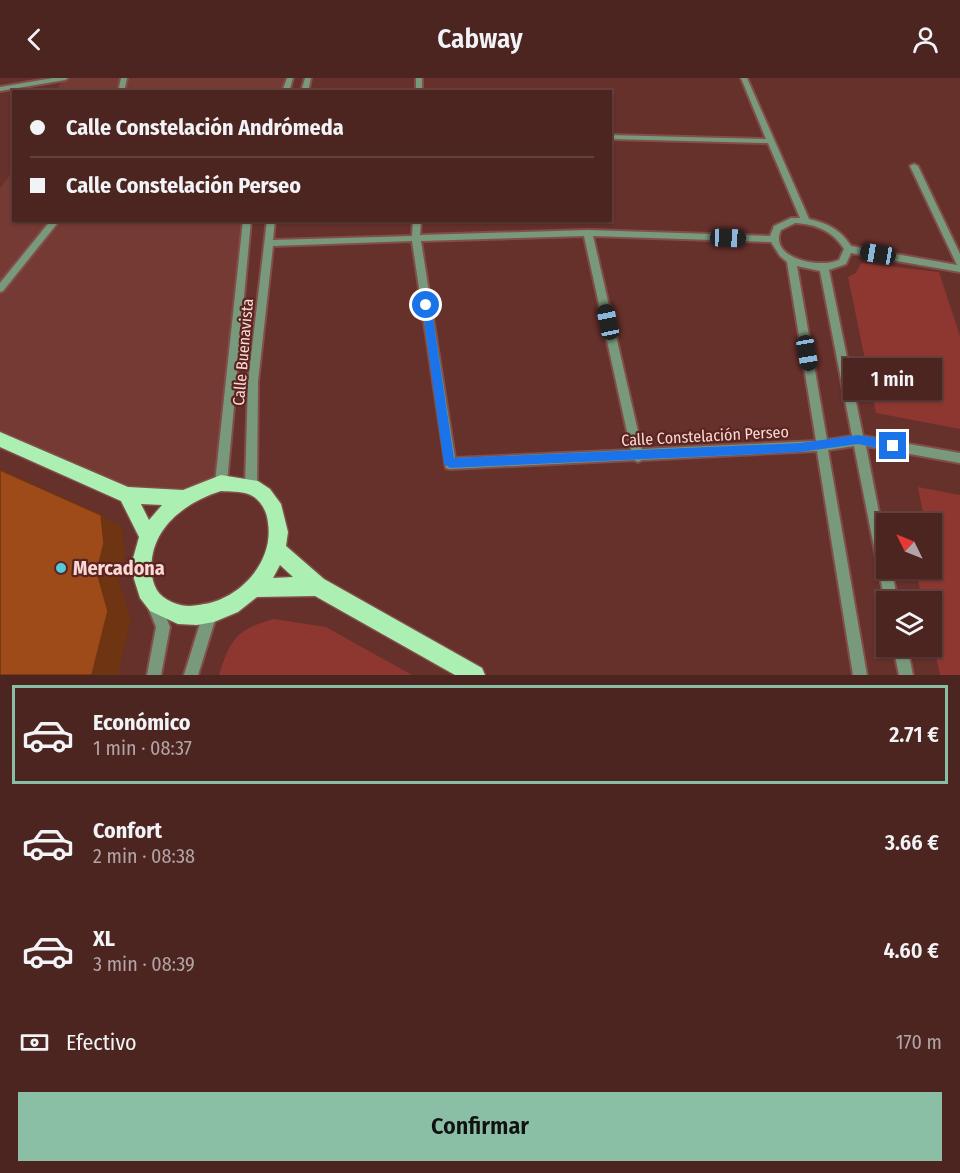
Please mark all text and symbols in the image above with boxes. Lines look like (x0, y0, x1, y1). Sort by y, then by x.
icon: back (18, 23, 51, 56)
text: Cabway (437, 23, 523, 55)
icon: person (909, 23, 942, 56)
text: Calle Constelación Andrómeda (66, 114, 344, 141)
text: Calle Constelación Perseo (66, 172, 301, 199)
car (710, 228, 746, 248)
car (859, 242, 897, 266)
route start (412, 291, 439, 318)
street label: Calle Buenavista (229, 297, 257, 406)
car (595, 303, 621, 341)
car (795, 334, 819, 372)
callout: 1 min (844, 359, 942, 401)
text: 1 min (871, 367, 914, 391)
street label: Calle Constelación Perseo (621, 422, 789, 450)
route end (879, 432, 906, 459)
north arrow (876, 513, 942, 579)
map controls (876, 513, 942, 657)
place label: Mercadona (73, 556, 165, 580)
marker: Mercadona (54, 561, 68, 575)
button: layers (876, 591, 942, 657)
icon: car (21, 708, 75, 762)
text: Económico (93, 709, 191, 736)
text: 2.71 € (889, 721, 939, 748)
text: 1 min · 08:37 (93, 736, 192, 760)
icon: car (21, 816, 75, 870)
text: Confort (93, 817, 162, 844)
text: 3.66 € (885, 829, 939, 856)
text: 2 min · 08:38 (93, 844, 195, 868)
icon: car (21, 924, 75, 978)
text: XL (93, 925, 115, 952)
text: 4.60 € (883, 937, 939, 964)
text: 3 min · 08:39 (93, 952, 195, 976)
icon: cash (18, 1026, 51, 1059)
text: Efectivo (66, 1029, 137, 1056)
text: 170 m (896, 1030, 942, 1054)
button: Confirmar (18, 1092, 942, 1161)

